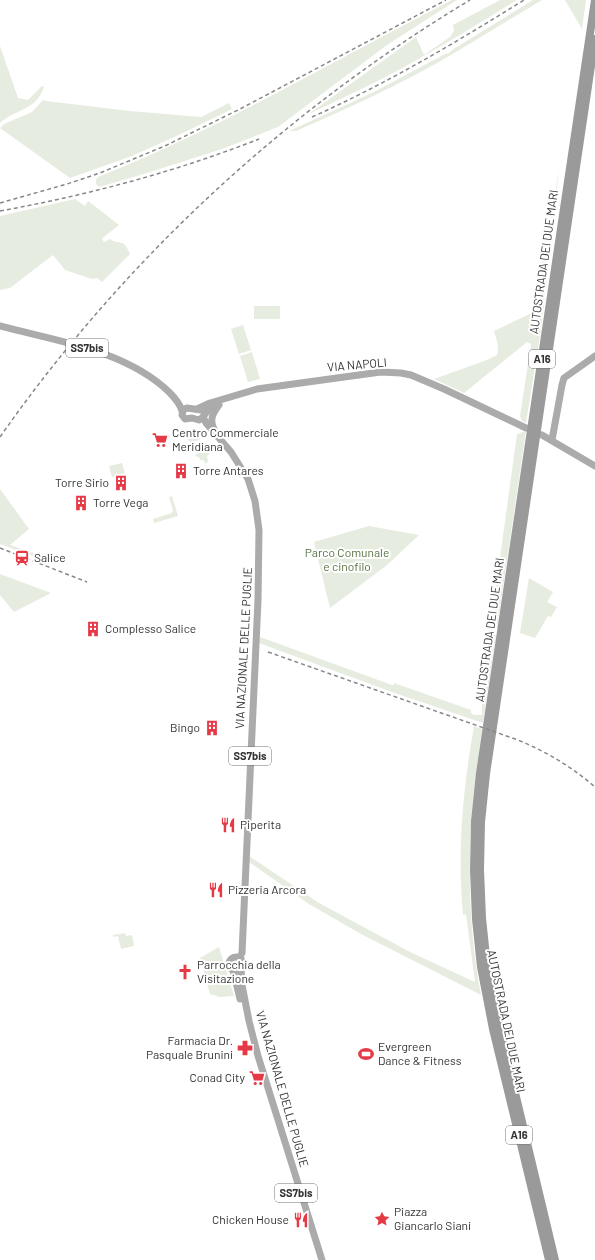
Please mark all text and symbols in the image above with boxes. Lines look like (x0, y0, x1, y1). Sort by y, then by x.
street label: AUTOSTRADA DEI DUE MARI (526, 189, 560, 335)
road number: SS7bis (66, 339, 108, 357)
road number: A16 (529, 350, 555, 368)
street label: VIA NAPOLI (327, 354, 387, 374)
place label: Centro Commerciale Meridiana (172, 425, 279, 453)
supermarket icon: Centro Commerciale Meridiana (151, 431, 169, 449)
building icon: Torre Antares (172, 462, 190, 480)
place label: Torre Antares (193, 463, 264, 477)
building icon: Torre Sirio (112, 474, 130, 492)
place label: Torre Sirio (55, 475, 109, 489)
building icon: Torre Vega (72, 494, 90, 512)
place label: Torre Vega (93, 495, 148, 509)
park label: Parco Comunale e cinofilo (305, 545, 389, 573)
station icon: Salice (13, 549, 31, 567)
place label: Salice (34, 550, 66, 564)
street label: AUTOSTRADA DEI DUE MARI (472, 557, 506, 703)
street label: VIA NAZIONALE DELLE PUGLIE (232, 567, 254, 729)
building icon: Complesso Salice (84, 620, 102, 638)
place label: Complesso Salice (105, 621, 196, 635)
building icon: Bingo (203, 719, 221, 737)
place label: Bingo (170, 720, 200, 734)
road number: SS7bis (229, 747, 271, 765)
restaurant icon: Piperita (219, 816, 237, 834)
place label: Piperita (240, 817, 281, 831)
restaurant icon: Pizzeria Arcora (207, 881, 225, 899)
place label: Pizzeria Arcora (228, 882, 306, 896)
street label: AUTOSTRADA DEI DUE MARI (485, 948, 529, 1093)
place label: Parrocchia della Visitazione (197, 957, 281, 985)
church icon: Parrocchia della Visitazione (176, 963, 194, 981)
street label: VIA NAZIONALE DELLE PUGLIE (254, 1009, 312, 1168)
place label: Farmacia Dr. Pasquale Brunini (146, 1033, 233, 1061)
pharmacy icon: Farmacia Dr. Pasquale Brunini (236, 1039, 254, 1057)
place label: Evergreen Dance & Fitness (378, 1039, 462, 1067)
sports icon: Evergreen Dance & Fitness (357, 1045, 375, 1063)
supermarket icon: Conad City (248, 1069, 266, 1087)
place label: Conad City (189, 1070, 245, 1084)
road number: A16 (506, 1126, 532, 1144)
road number: SS7bis (275, 1184, 317, 1202)
place label: Piazza Giancarlo Siani (394, 1204, 471, 1232)
place icon: Piazza Giancarlo Siani (373, 1210, 391, 1228)
restaurant icon: Chicken House (292, 1211, 310, 1229)
place label: Chicken House (212, 1212, 289, 1226)

